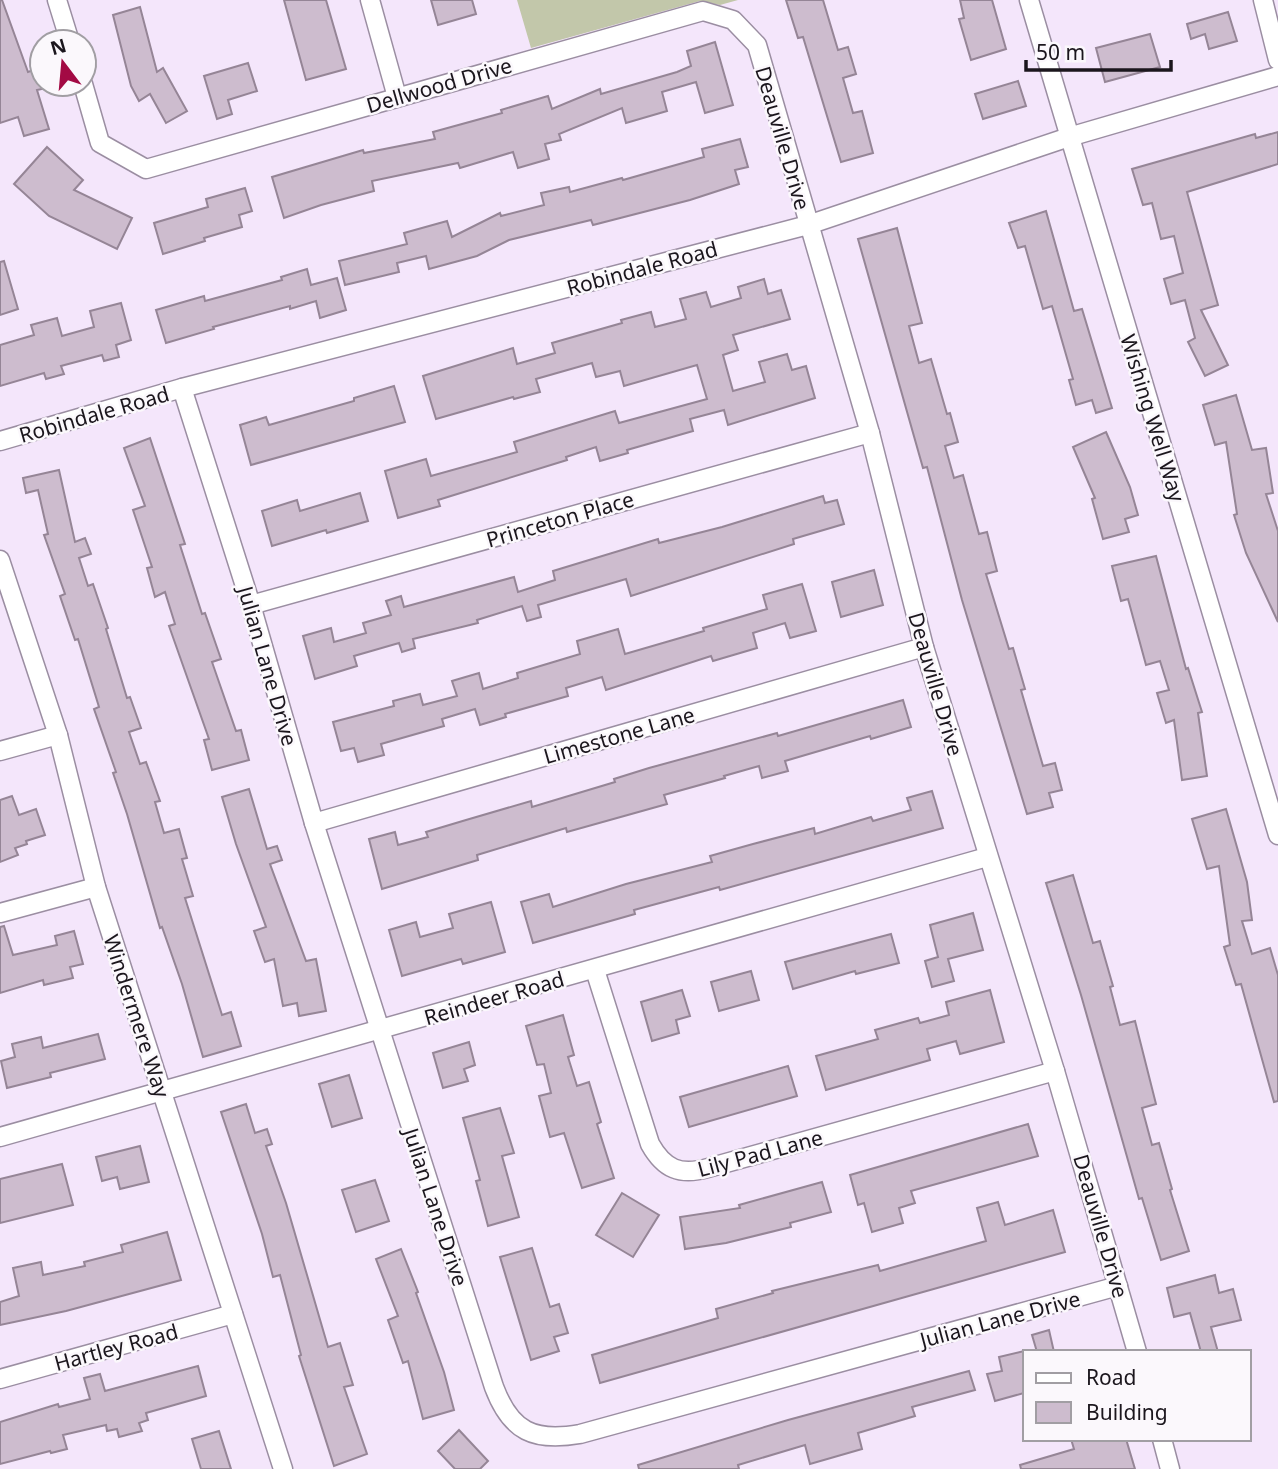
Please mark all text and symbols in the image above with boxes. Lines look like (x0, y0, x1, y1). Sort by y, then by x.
north arrow (28, 28, 98, 98)
scale bar (1026, 28, 1171, 72)
text: N (47, 32, 69, 61)
text: 50 m (1036, 38, 1085, 66)
street label: Dellwood Drive (363, 51, 515, 119)
street label: Deauville Drive (749, 63, 817, 213)
street label: Robindale Road (564, 234, 720, 302)
street label: Wishing Well Way (1114, 331, 1192, 505)
street label: Robindale Road (16, 379, 172, 449)
street label: Princeton Place (483, 485, 637, 553)
street label: Julian Lane Drive (231, 581, 304, 749)
street label: Deauville Drive (902, 609, 970, 759)
street label: Limestone Lane (540, 700, 698, 770)
street label: Windermere Way (97, 931, 177, 1101)
street label: Reindeer Road (421, 965, 567, 1031)
street label: Julian Lane Drive (397, 1122, 475, 1290)
street label: Lily Pad Lane (694, 1123, 826, 1183)
street label: Deauville Drive (1067, 1151, 1135, 1301)
street label: Julian Lane Drive (915, 1284, 1083, 1354)
street label: Hartley Road (51, 1317, 181, 1377)
legend (1023, 1350, 1250, 1441)
text: Road (1086, 1363, 1136, 1391)
text: Building (1086, 1398, 1168, 1426)

